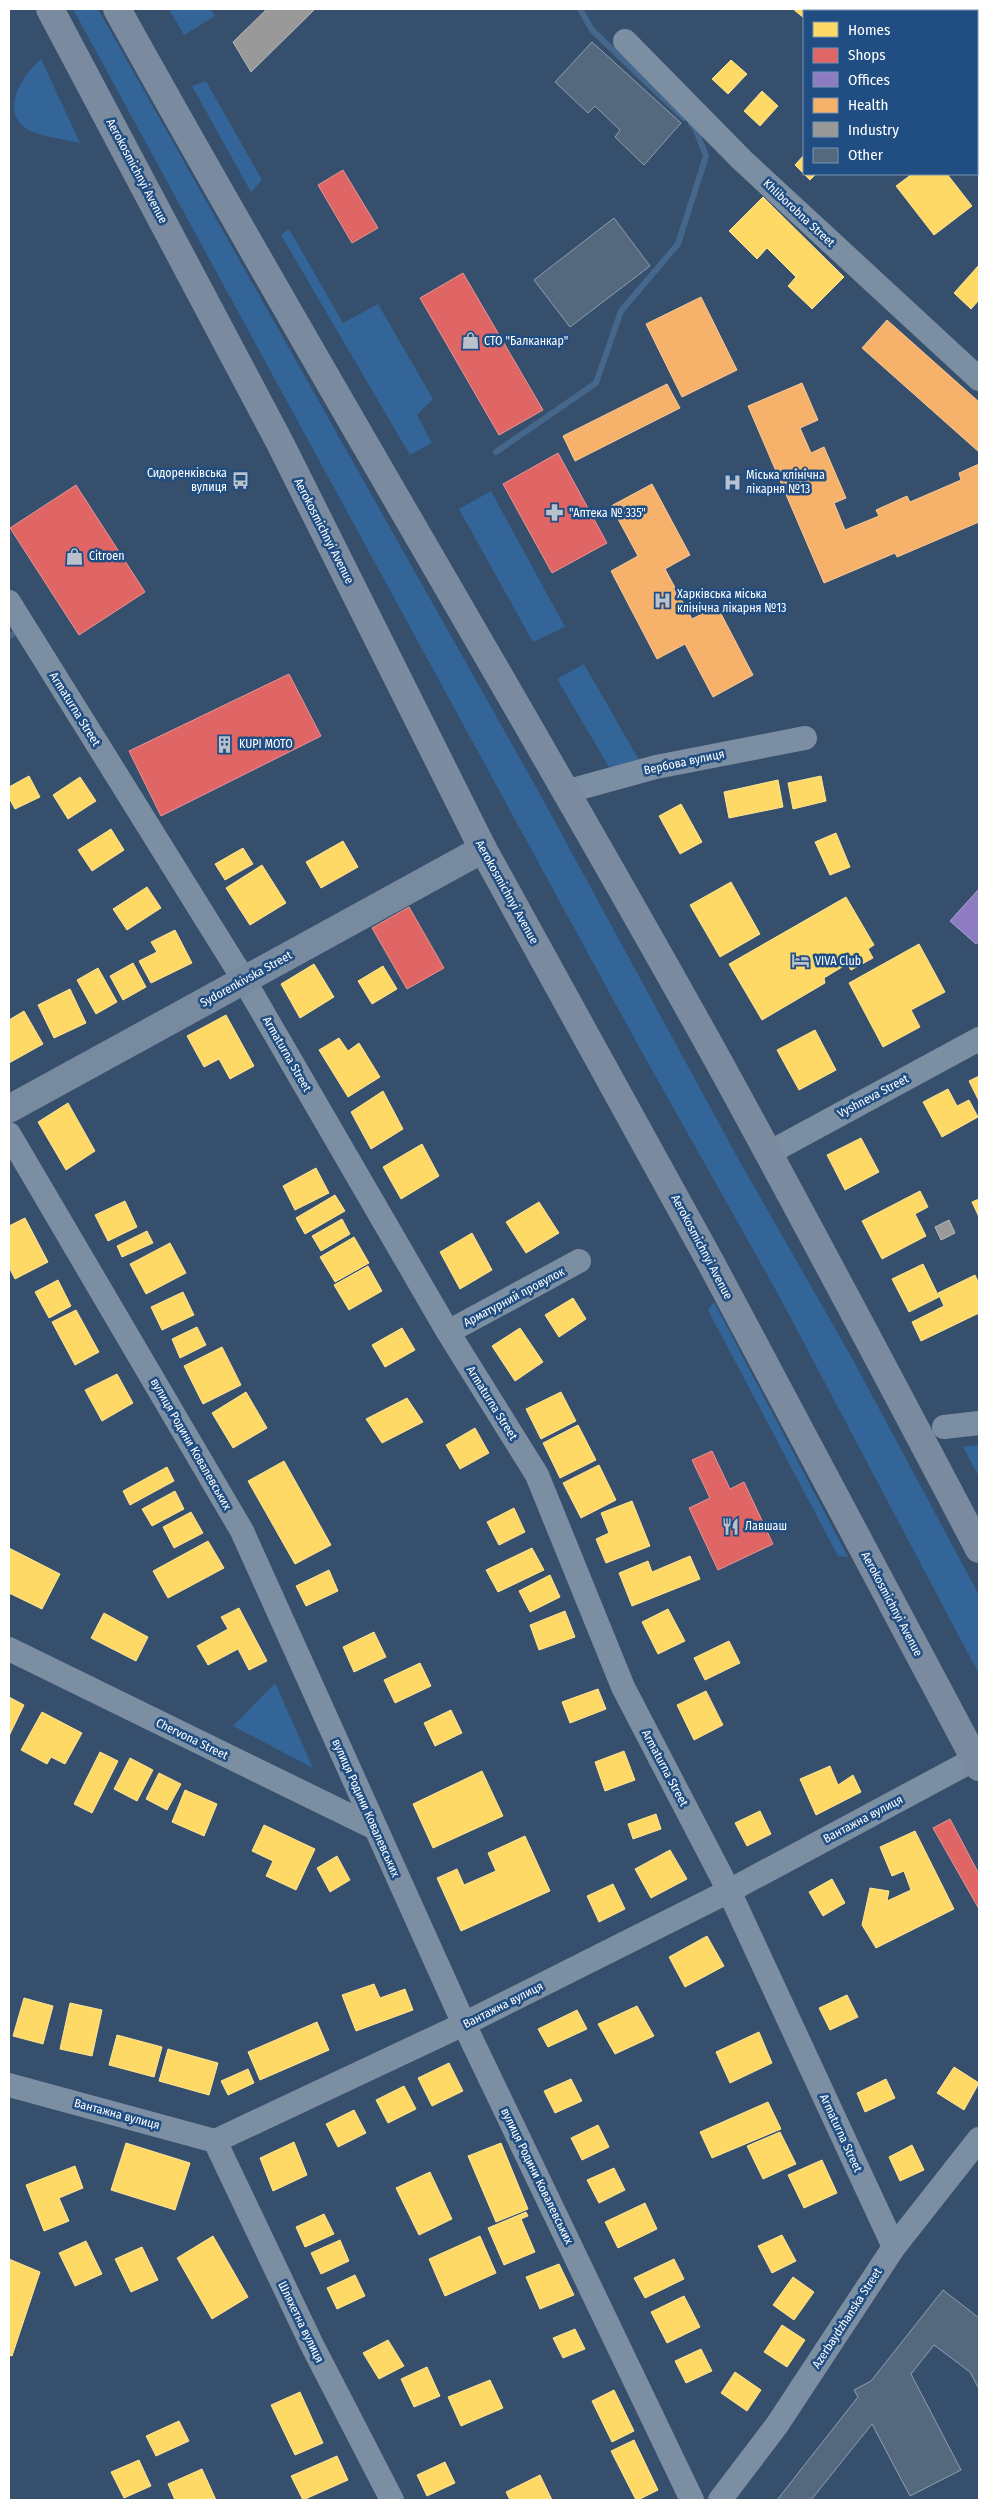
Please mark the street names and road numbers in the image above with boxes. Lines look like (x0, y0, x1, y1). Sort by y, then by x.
street label: Aerokosmichnyi Avenue (103, 116, 171, 226)
street label: Khliborobna Street (760, 176, 838, 250)
street label: Aerokosmichnyi Avenue (291, 476, 357, 586)
street label: Armaturna Street (47, 669, 103, 749)
street label: Вербова вулиця (642, 747, 726, 777)
street label: Aerokosmichnyi Avenue (473, 838, 541, 946)
street label: Sydorenkivska Street (198, 948, 294, 1010)
street label: Armaturna Street (260, 1014, 314, 1094)
street label: Vyshneva Street (835, 1071, 911, 1121)
street label: Aerokosmichnyi Avenue (668, 1192, 736, 1302)
street label: Арматурний провулок (461, 1264, 567, 1330)
street label: Armaturna Street (464, 1363, 520, 1443)
street label: вулиця Родини Ковалевських (148, 1376, 235, 1513)
street label: Aerokosmichnyi Avenue (858, 1549, 926, 1659)
street label: Chervona Street (154, 1715, 230, 1763)
street label: Armaturna Street (639, 1727, 691, 1809)
street label: вулиця Родини Ковалевських (329, 1737, 403, 1880)
street label: Вантажна вулиця (821, 1792, 905, 1846)
street label: Вантажна вулиця (461, 1979, 545, 2031)
street label: Armaturna Street (817, 2092, 865, 2174)
street label: Вантажна вулиця (73, 2096, 161, 2132)
street label: вулиця Родини Ковалевських (498, 2106, 576, 2247)
street label: Azerbaydzhanska Street (809, 2265, 885, 2371)
street label: Шляхетна вулиця (275, 2279, 327, 2365)

